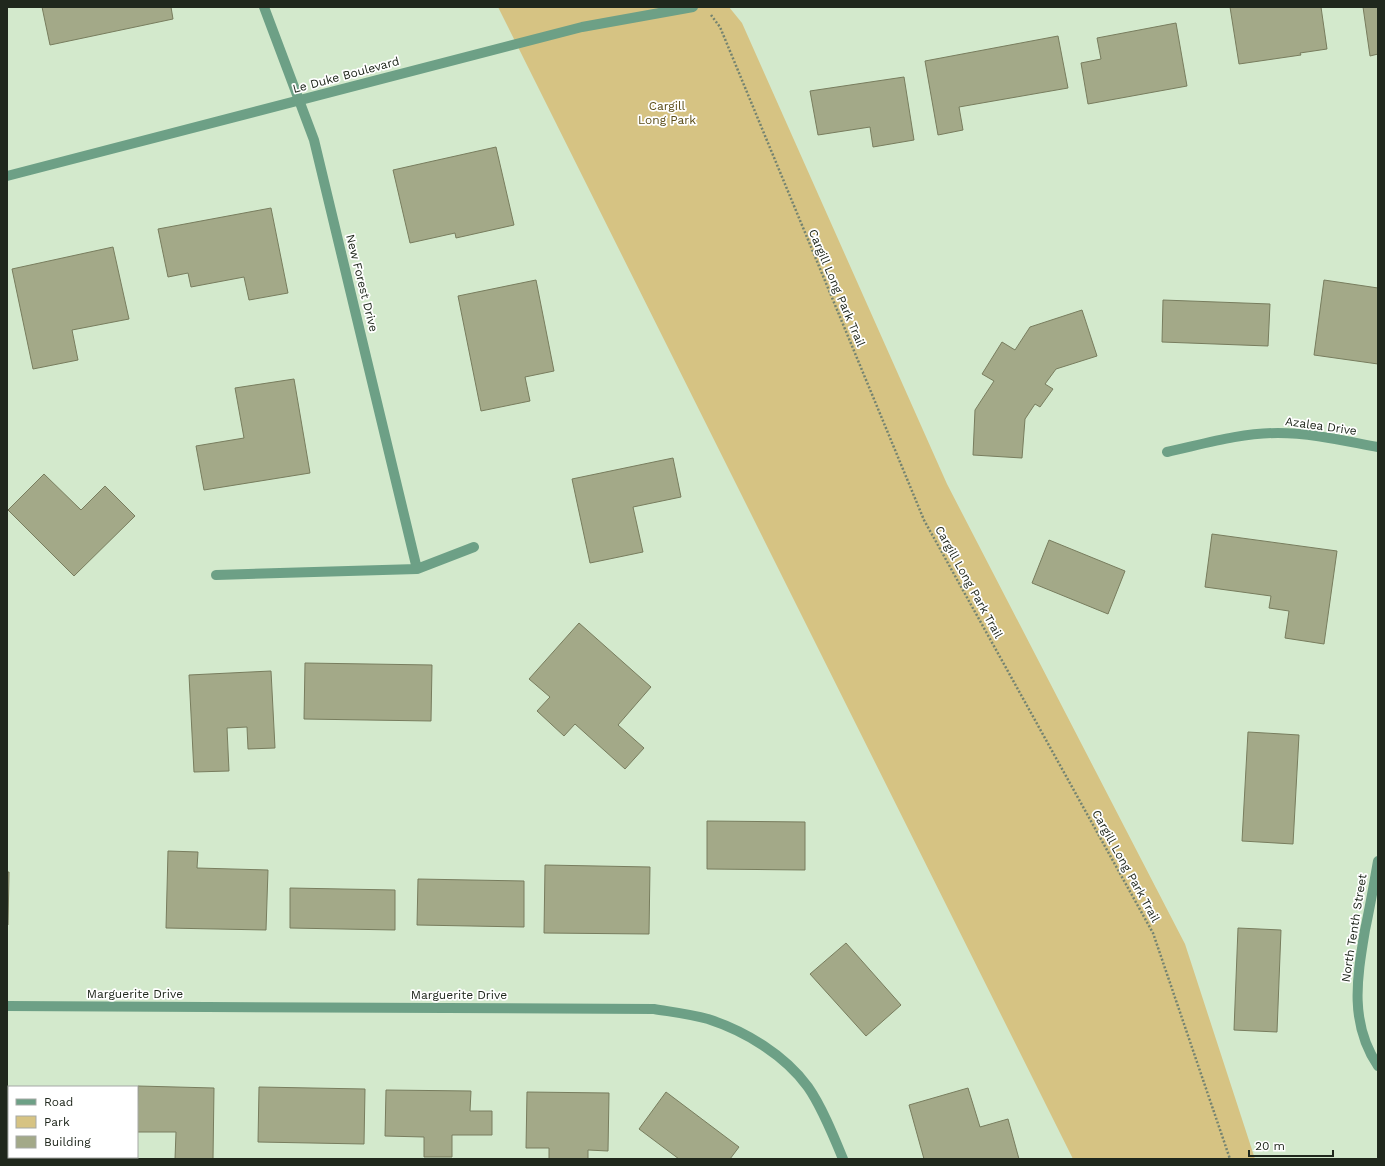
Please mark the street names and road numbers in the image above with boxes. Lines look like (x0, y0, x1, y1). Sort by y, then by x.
street label: Le Duke Boulevard (291, 54, 401, 96)
street label: Cargill Long Park Trail (806, 227, 868, 349)
street label: New Forest Drive (343, 233, 381, 333)
street label: Azalea Drive (1284, 414, 1358, 438)
street label: Cargill Long Park Trail (932, 523, 1006, 641)
street label: Cargill Long Park Trail (1089, 807, 1163, 925)
street label: North Tenth Street (1339, 873, 1369, 983)
street label: Marguerite Drive (87, 987, 183, 1001)
street label: Marguerite Drive (411, 988, 507, 1002)

